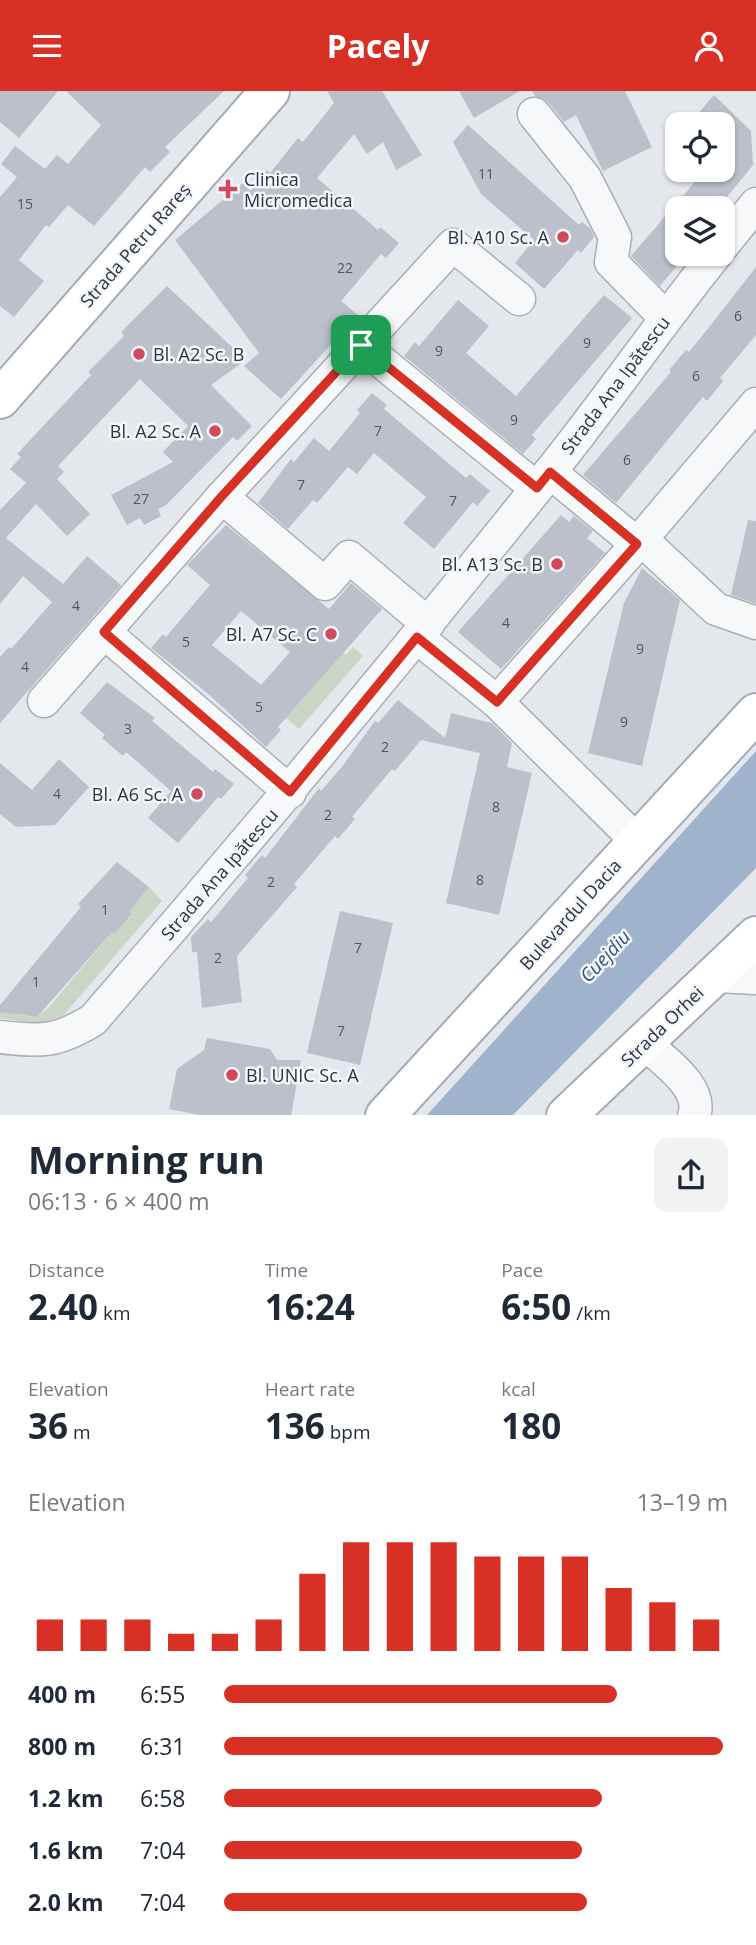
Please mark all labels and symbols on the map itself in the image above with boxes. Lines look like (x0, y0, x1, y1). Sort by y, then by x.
house number: 11 (478, 164, 494, 183)
place label: Clinica Micromedica (244, 167, 353, 212)
street label: Strada Petru Rareș (74, 178, 196, 312)
marker: Clinica Micromedica (218, 179, 238, 199)
house number: 15 (17, 194, 33, 213)
place label: Bl. A10 Sc. A (448, 225, 550, 249)
marker: Bl. A10 Sc. A (555, 229, 571, 245)
house number: 22 (337, 258, 353, 277)
house number: 6 (734, 306, 742, 325)
street label: Strada Ana Ipătescu (555, 311, 675, 459)
pin (331, 315, 391, 375)
house number: 9 (583, 333, 591, 352)
house number: 9 (435, 341, 443, 360)
place label: Bl. A2 Sc. B (153, 342, 244, 366)
marker: Bl. A2 Sc. B (131, 346, 147, 362)
house number: 6 (692, 366, 700, 385)
house number: 9 (510, 410, 518, 429)
place label: Bl. A2 Sc. A (110, 419, 202, 443)
house number: 7 (374, 421, 382, 440)
marker: Bl. A2 Sc. A (207, 423, 223, 439)
house number: 6 (623, 450, 631, 469)
house number: 7 (297, 475, 305, 494)
house number: 27 (133, 489, 149, 508)
house number: 7 (449, 491, 457, 510)
place label: Bl. A13 Sc. B (441, 552, 543, 576)
marker: Bl. A13 Sc. B (549, 556, 565, 572)
house number: 4 (72, 596, 80, 615)
house number: 4 (502, 613, 510, 632)
place label: Bl. A7 Sc. C (226, 622, 317, 646)
marker: Bl. A7 Sc. C (323, 626, 339, 642)
house number: 5 (182, 632, 190, 651)
house number: 9 (636, 639, 644, 658)
house number: 4 (21, 657, 29, 676)
house number: 5 (255, 697, 263, 716)
house number: 9 (620, 712, 628, 731)
house number: 3 (124, 719, 132, 738)
house number: 2 (381, 737, 389, 756)
place label: Bl. A6 Sc. A (92, 782, 184, 806)
house number: 4 (53, 784, 61, 803)
marker: Bl. A6 Sc. A (189, 786, 205, 802)
house number: 8 (492, 797, 500, 816)
street label: Strada Ana Ipătescu (155, 803, 283, 945)
house number: 2 (324, 805, 332, 824)
street label: Bulevardul Dacia (514, 854, 626, 974)
house number: 8 (476, 870, 484, 889)
house number: 2 (267, 872, 275, 891)
house number: 1 (101, 900, 109, 919)
water label: Cuejdiu (574, 924, 636, 988)
house number: 7 (354, 938, 362, 957)
house number: 2 (214, 948, 222, 967)
house number: 1 (32, 972, 40, 991)
street label: Strada Orhei (615, 980, 709, 1072)
house number: 7 (337, 1021, 345, 1040)
place label: Bl. UNIC Sc. A (246, 1063, 359, 1087)
marker: Bl. UNIC Sc. A (224, 1067, 240, 1083)

